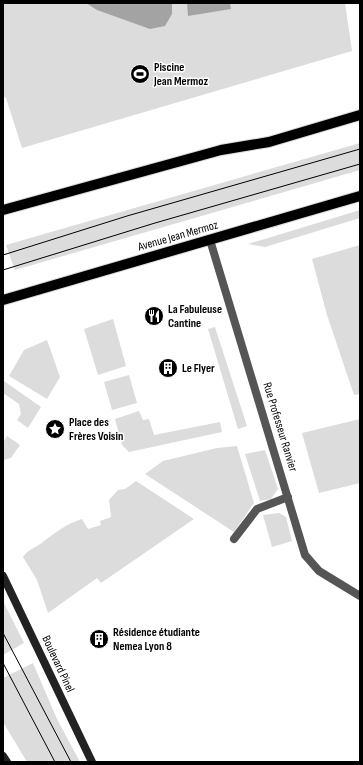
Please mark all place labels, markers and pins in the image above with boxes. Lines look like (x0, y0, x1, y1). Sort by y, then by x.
place label: Piscine Jean Mermoz (153, 60, 208, 89)
sports icon: Piscine Jean Mermoz (129, 63, 151, 85)
place label: La Fabuleuse Cantine (168, 302, 222, 331)
restaurant icon: La Fabuleuse Cantine (143, 305, 165, 327)
building icon: Le Flyer (157, 357, 179, 379)
place label: Le Flyer (182, 361, 215, 376)
place label: Place des Frères Voisin (69, 415, 123, 444)
place icon: Place des Frères Voisin (44, 418, 66, 440)
place label: Résidence étudiante Nemea Lyon 8 (113, 625, 200, 654)
building icon: Résidence étudiante Nemea Lyon 8 (88, 628, 110, 650)

